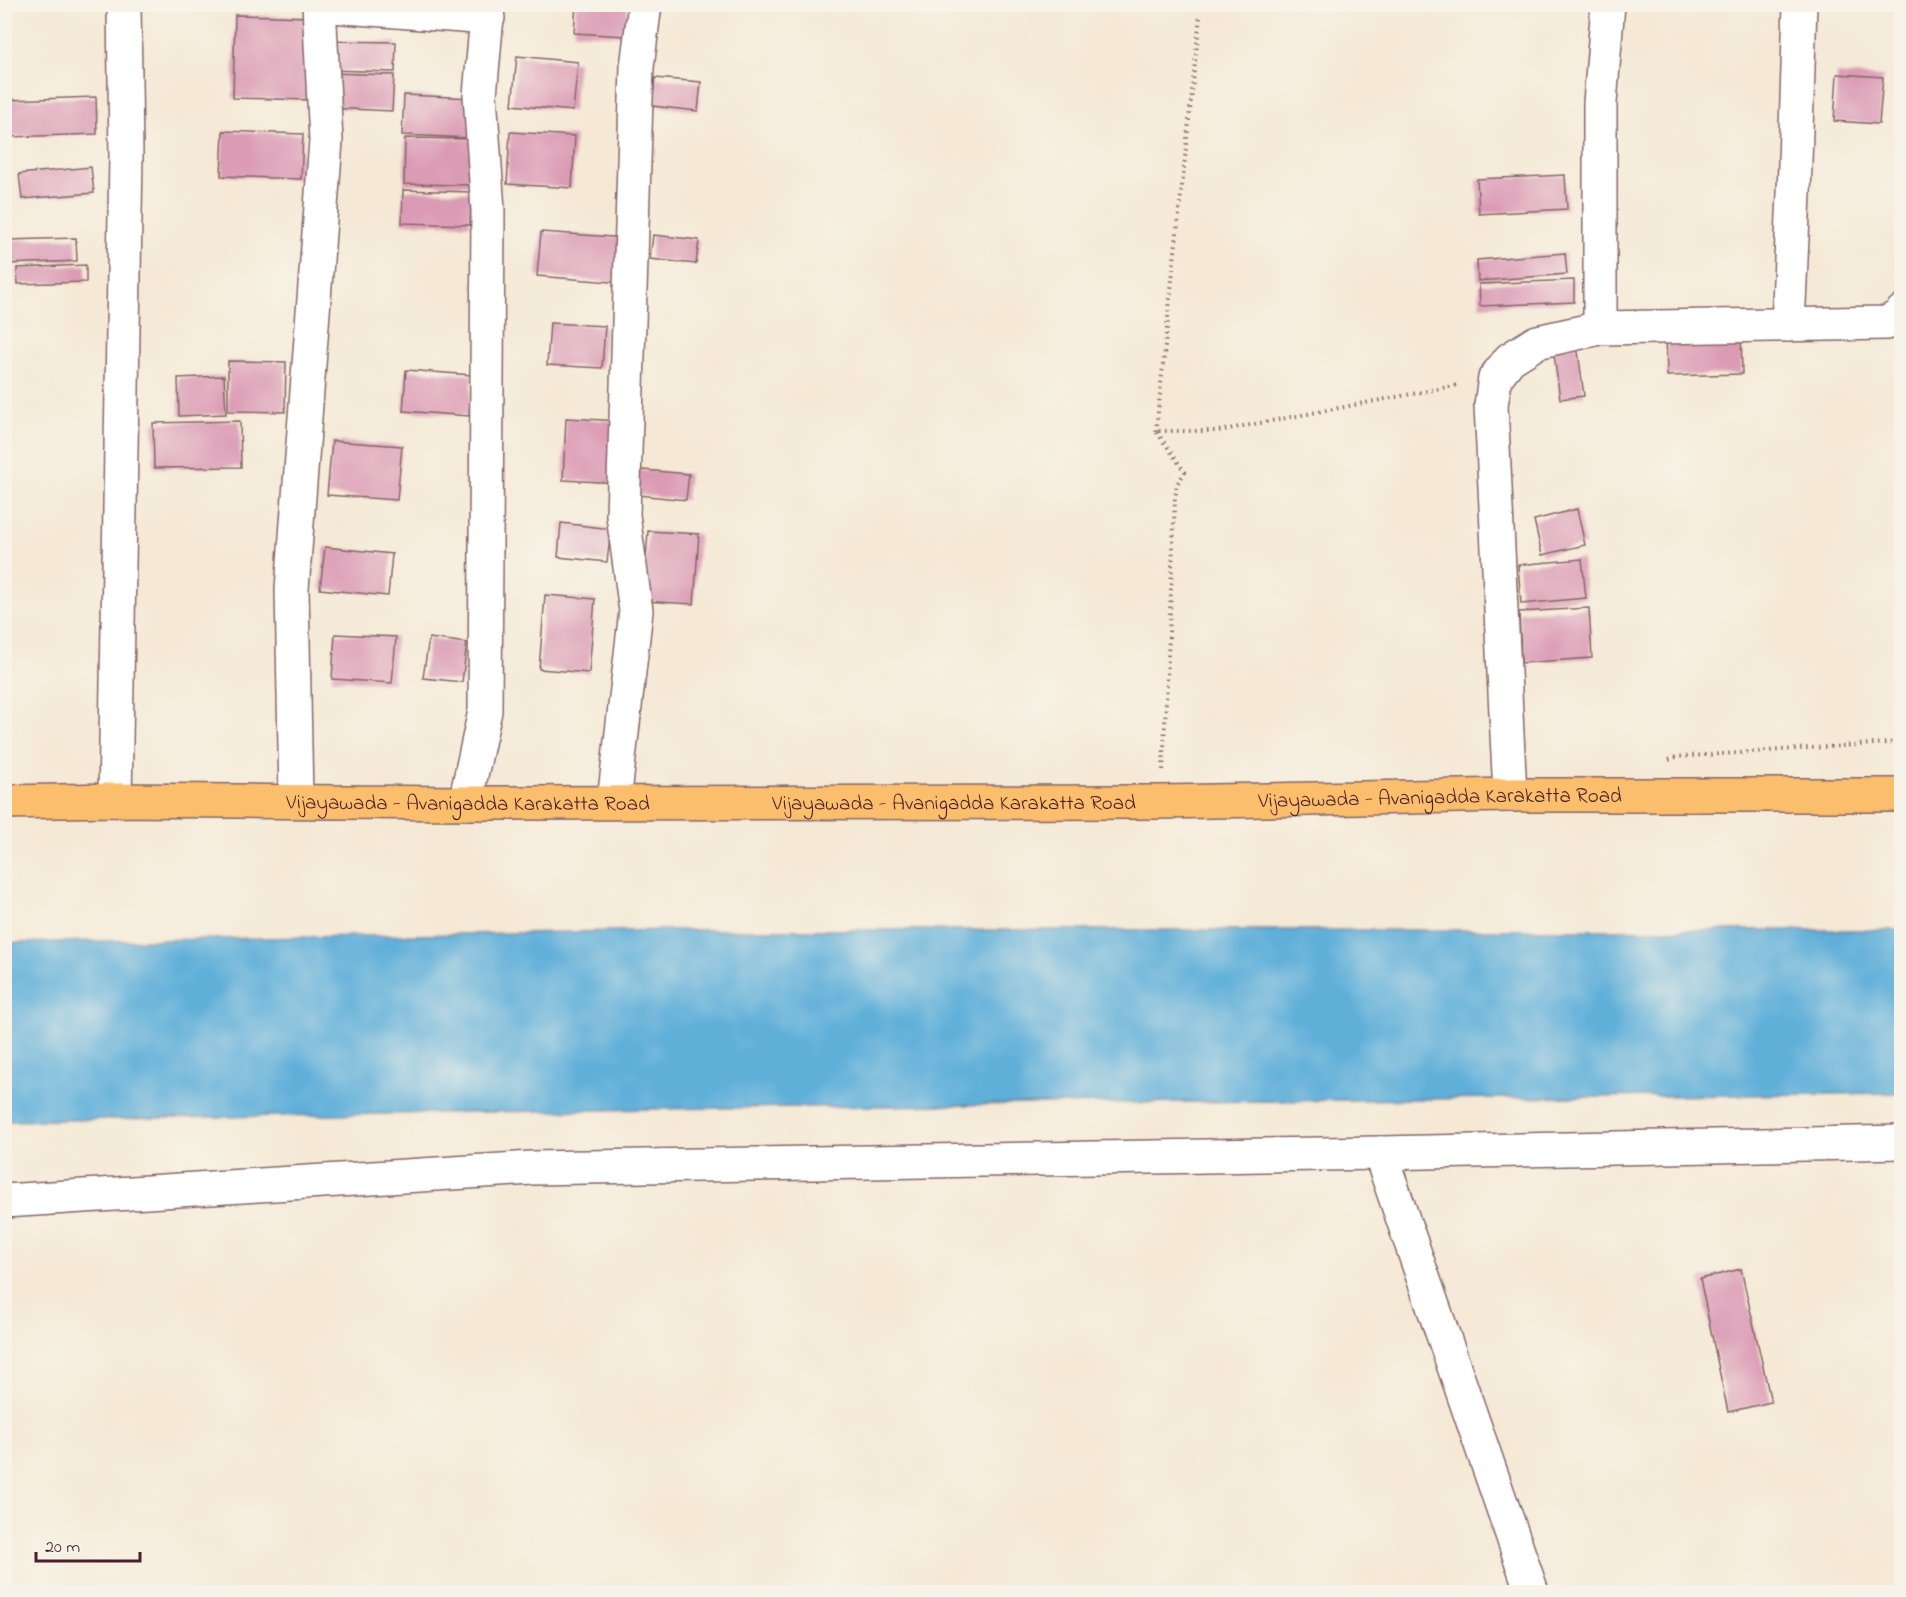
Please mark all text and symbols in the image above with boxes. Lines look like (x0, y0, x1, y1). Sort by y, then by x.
street label: Vijayawada - Avanigadda Karakatta Road (1257, 782, 1622, 818)
street label: Vijayawada - Avanigadda Karakatta Road (285, 788, 650, 822)
street label: Vijayawada - Avanigadda Karakatta Road (771, 789, 1136, 822)
scale bar (36, 1525, 140, 1563)
text: 20 m (45, 1535, 80, 1561)

